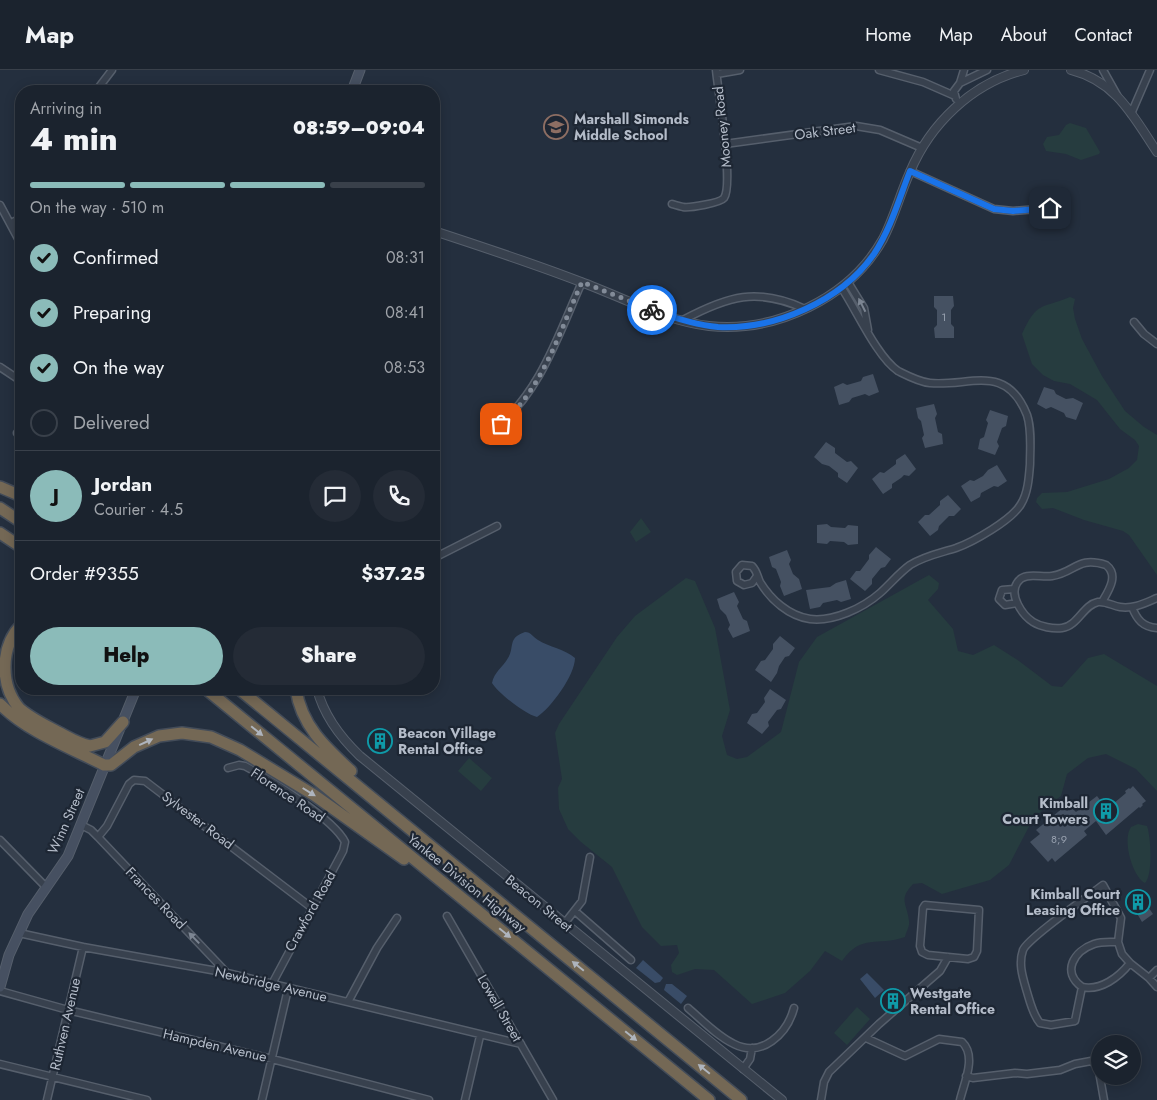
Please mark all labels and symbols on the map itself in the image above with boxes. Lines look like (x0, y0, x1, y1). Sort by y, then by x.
street label: Mooney Road (708, 85, 736, 169)
place label: Marshall Simonds Middle School (574, 109, 689, 145)
school or university icon: Marshall Simonds Middle School (543, 114, 569, 140)
street label: Oak Street (793, 117, 857, 145)
pin (1029, 187, 1071, 229)
courier (627, 285, 677, 335)
one-way arrow (858, 298, 866, 312)
house number: 1 (942, 309, 946, 325)
pin (480, 403, 522, 445)
place label: Beacon Village Rental Office (398, 723, 496, 759)
one-way arrow (251, 725, 264, 736)
building icon: Beacon Village Rental Office (367, 728, 393, 754)
one-way arrow (139, 737, 153, 745)
street label: Florence Road (247, 763, 329, 827)
street label: Winn Street (43, 784, 90, 857)
street label: Sylvester Road (158, 786, 238, 854)
one-way arrow (303, 787, 316, 796)
place label: Kimball Court Towers (1002, 793, 1089, 829)
building icon: Kimball Court Towers (1093, 798, 1119, 824)
street label: Yankee Division Highway (403, 829, 531, 938)
house number: 8;9 (1051, 831, 1067, 847)
street label: Frances Road (121, 862, 191, 934)
street label: Crawford Road (280, 867, 340, 955)
street label: Beacon Street (501, 870, 577, 937)
place label: Kimball Court Leasing Office (1026, 884, 1121, 920)
building icon: Kimball Court Leasing Office (1125, 889, 1151, 915)
one-way arrow (498, 928, 511, 939)
one-way arrow (188, 932, 200, 944)
street label: Newbridge Avenue (213, 961, 329, 1007)
one-way arrow (572, 961, 585, 972)
street label: Lowell Street (473, 971, 528, 1046)
street label: Ruthven Avenue (45, 976, 85, 1072)
place label: Westgate Rental Office (910, 983, 995, 1019)
building icon: Westgate Rental Office (880, 988, 906, 1014)
street label: Hampden Avenue (161, 1023, 269, 1067)
one-way arrow (624, 1031, 637, 1042)
one-way arrow (698, 1064, 711, 1075)

